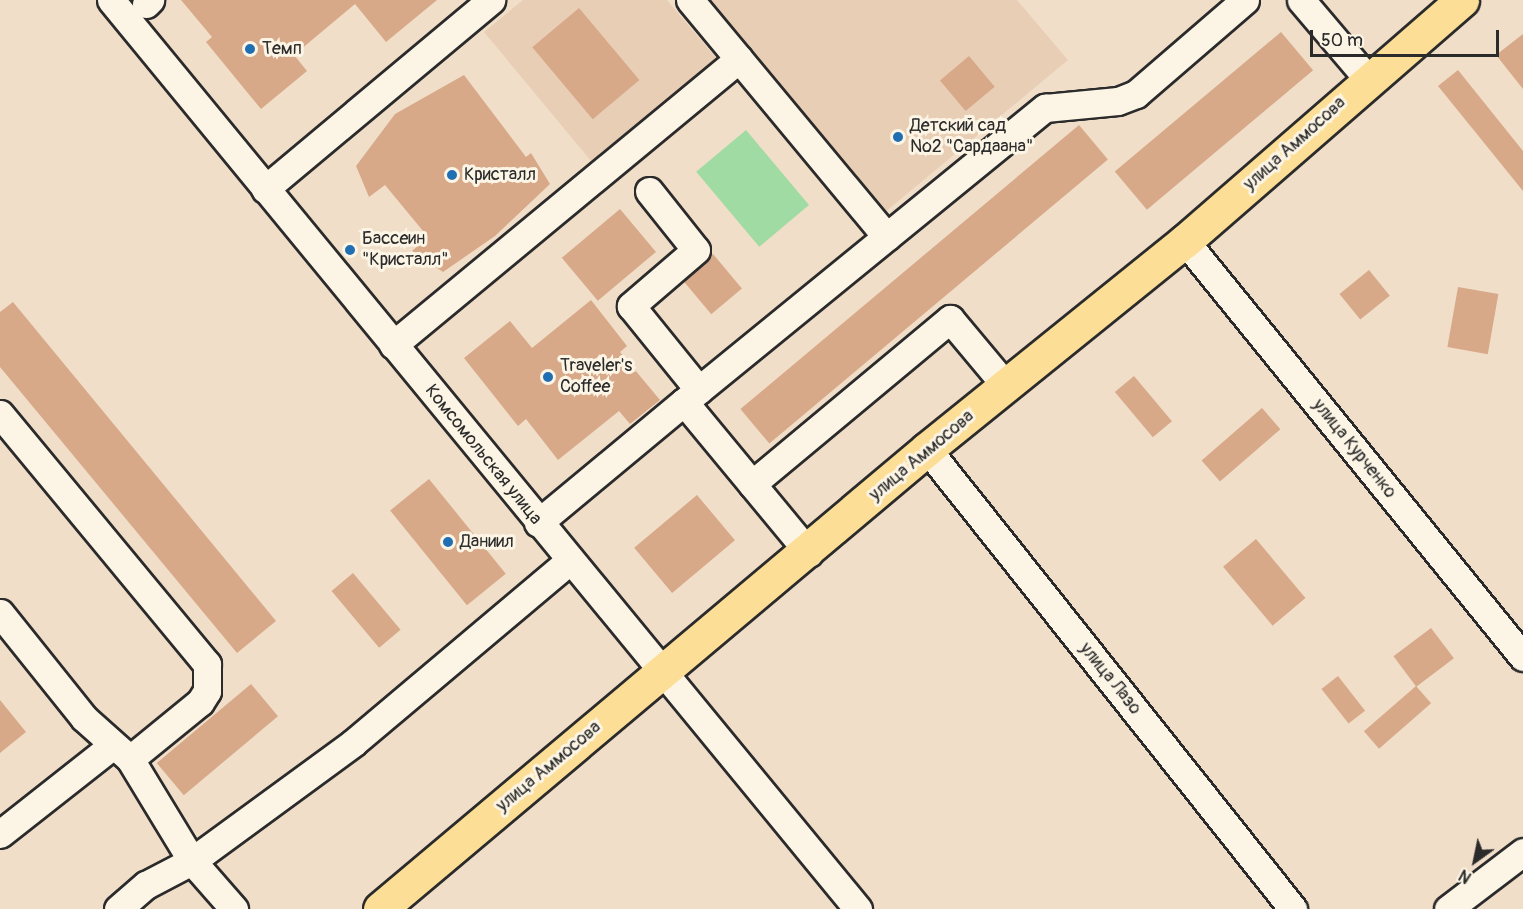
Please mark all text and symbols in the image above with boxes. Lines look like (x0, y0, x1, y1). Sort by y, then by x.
scale bar (1313, 18, 1502, 56)
text: 50 m (1321, 29, 1363, 52)
place label: Темп (262, 38, 302, 60)
marker: Темп (243, 42, 257, 56)
street label: улица Аммосова (1240, 93, 1350, 195)
place label: Детский сад №2 "Сардаана" (910, 116, 1033, 158)
marker: Детский сад №2 "Сардаана" (891, 130, 905, 144)
place label: Кристалл (464, 164, 536, 186)
marker: Кристалл (445, 168, 459, 182)
place label: Бассеин "Кристалл" (362, 229, 449, 272)
marker: Бассеин "Кристалл" (343, 243, 357, 257)
place label: Traveler's Coffee (560, 356, 632, 398)
marker: Traveler's Coffee (541, 370, 555, 384)
street label: Комсомольская улица (420, 381, 546, 529)
street label: улица Курченко (1307, 395, 1401, 503)
street label: улица Аммосова (865, 406, 979, 506)
place label: Даниил (460, 531, 514, 553)
marker: Даниил (441, 535, 455, 549)
street label: улица Лазо (1074, 639, 1146, 719)
street label: улица Аммосова (492, 717, 606, 817)
north arrow (1445, 831, 1505, 891)
text: N (1455, 865, 1475, 887)

